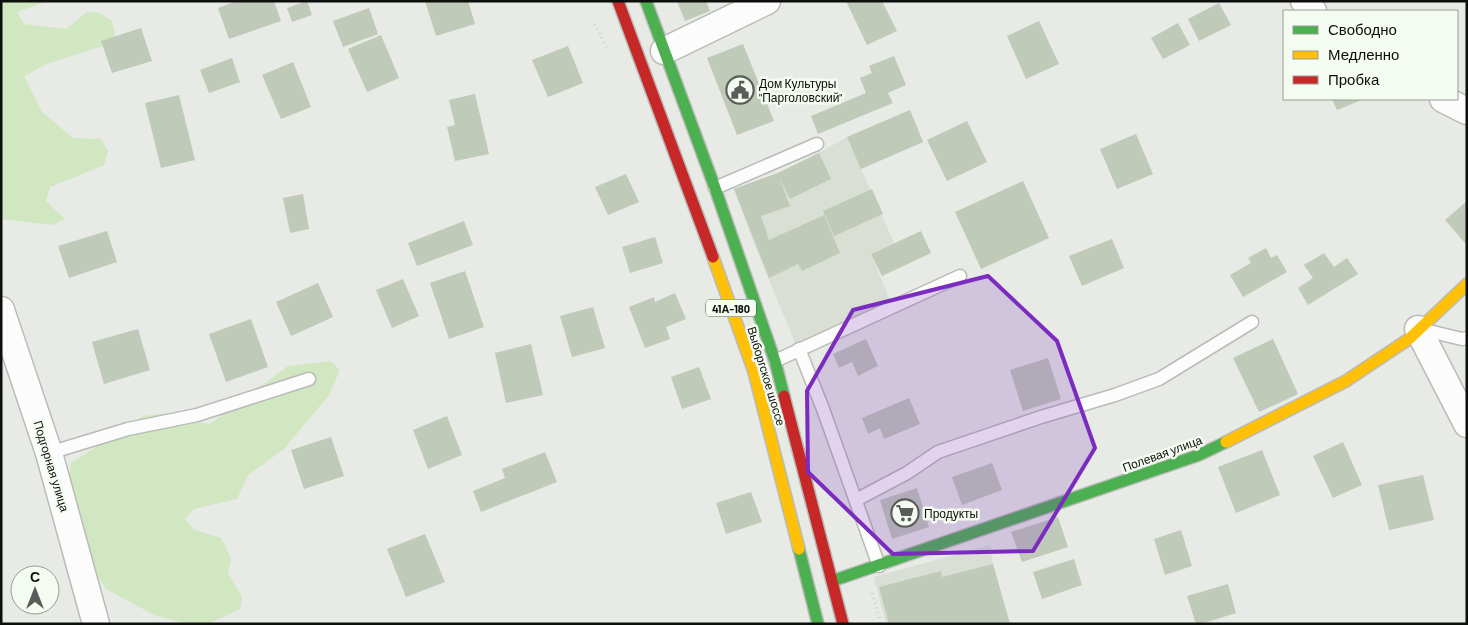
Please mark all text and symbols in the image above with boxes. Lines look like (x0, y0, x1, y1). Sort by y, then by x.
legend (1283, 10, 1458, 100)
text: Свободно (1328, 20, 1397, 38)
text: Медленно (1328, 45, 1399, 63)
text: Пробка (1328, 70, 1380, 88)
public building icon: Дом Культуры "Парголовский" (725, 75, 755, 105)
place label: Дом Культуры "Парголовский" (759, 76, 843, 105)
road number: 41А-180 (706, 300, 756, 316)
street label: Выборгское шоссе (744, 325, 789, 428)
street label: Подгорная улица (31, 419, 73, 514)
street label: Полевая улица (1120, 432, 1204, 475)
supermarket icon: Продукты (890, 498, 920, 528)
place label: Продукты (924, 506, 978, 521)
north arrow (10, 565, 60, 615)
text: С (30, 568, 40, 585)

